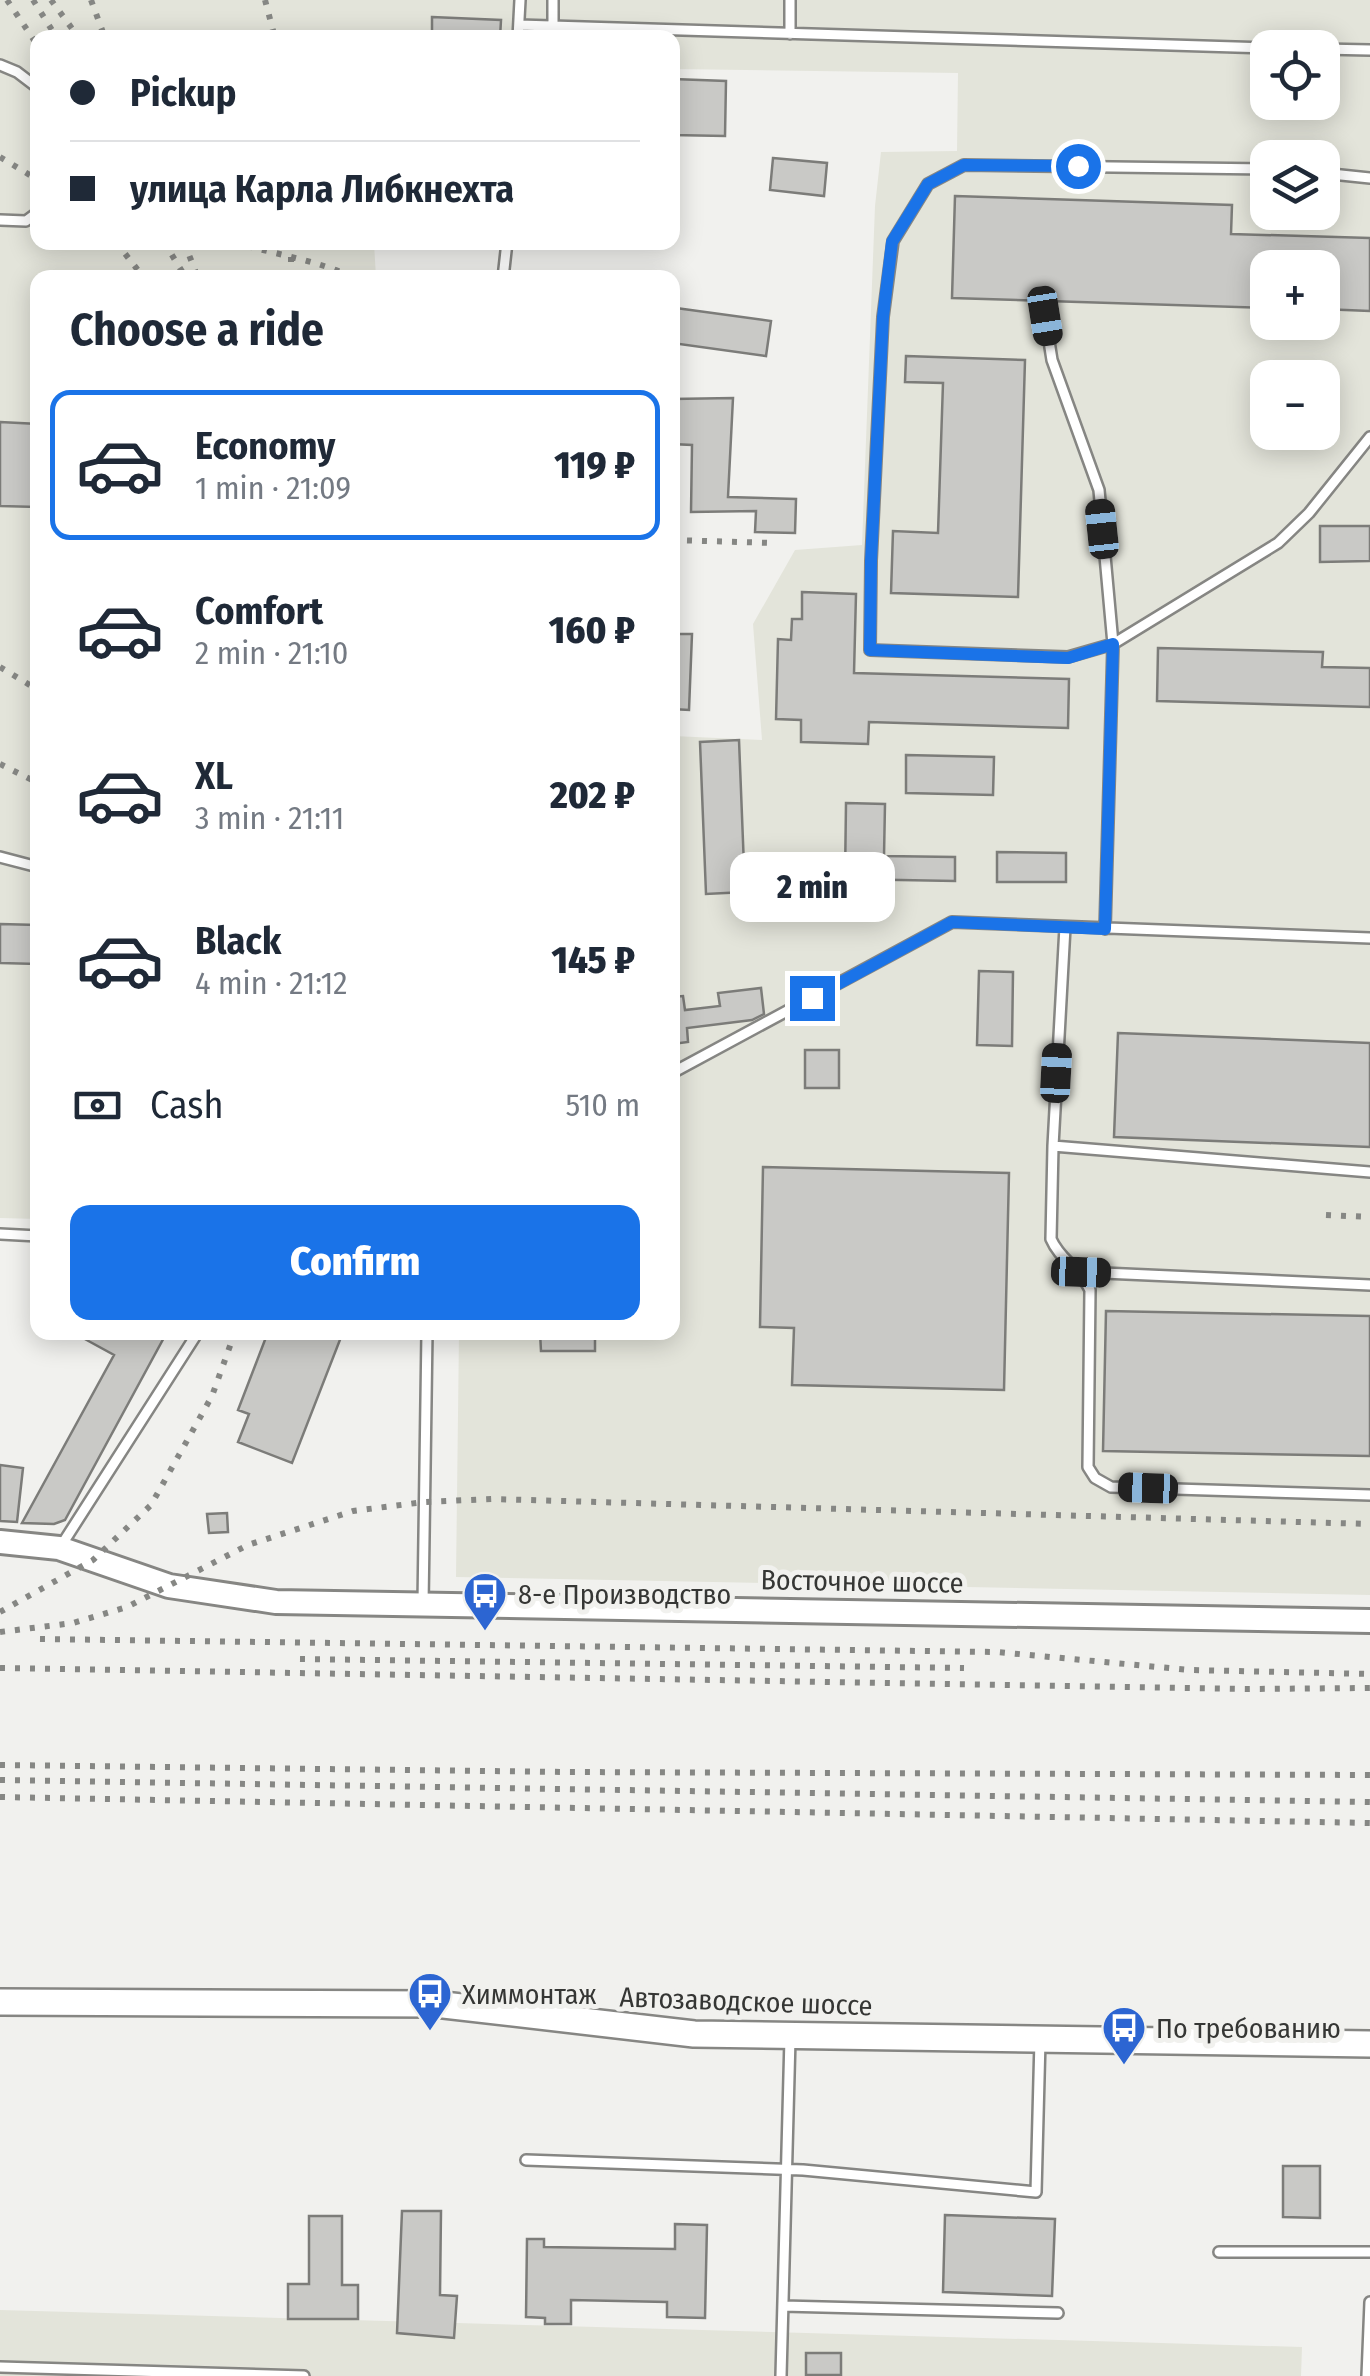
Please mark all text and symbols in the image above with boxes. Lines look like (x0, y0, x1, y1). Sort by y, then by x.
map controls (1250, 30, 1340, 450)
button: locate (1250, 30, 1340, 120)
text: Pickup (130, 70, 236, 116)
button: layers (1250, 140, 1340, 230)
route start (1056, 144, 1101, 189)
text: улица Карла Либкнехта (130, 166, 514, 212)
button: + (1250, 250, 1340, 340)
car (1025, 284, 1065, 348)
text: Choose a ride (70, 303, 324, 357)
button: − (1250, 360, 1340, 450)
icon: car (75, 420, 165, 510)
text: Economy (195, 423, 335, 469)
text: 119 ₽ (554, 442, 635, 488)
text: 1 min · 21:09 (195, 469, 351, 507)
car (1084, 498, 1120, 560)
icon: car (75, 585, 165, 675)
text: Comfort (195, 588, 323, 634)
text: 160 ₽ (549, 607, 635, 653)
text: 2 min · 21:10 (195, 634, 349, 672)
icon: car (75, 750, 165, 840)
text: XL (195, 753, 233, 799)
text: 202 ₽ (550, 772, 635, 818)
text: 3 min · 21:11 (195, 799, 344, 837)
callout: 2 min (730, 853, 894, 923)
text: 2 min (777, 868, 848, 906)
icon: car (75, 915, 165, 1005)
text: Black (195, 918, 281, 964)
text: 145 ₽ (551, 937, 635, 983)
text: 4 min · 21:12 (195, 964, 347, 1002)
route end (790, 976, 835, 1021)
car (1039, 1042, 1073, 1104)
icon: cash (70, 1078, 125, 1133)
text: Cash (150, 1082, 224, 1128)
text: 510 m (566, 1086, 640, 1124)
button: Confirm (70, 1205, 640, 1320)
car (1050, 1256, 1112, 1288)
car (1117, 1472, 1179, 1504)
street label: Восточное шоссе (760, 1563, 964, 1600)
bus stop icon: 8-е Производство (462, 1571, 508, 1632)
place label: 8-е Производство (518, 1578, 731, 1611)
bus stop icon: Химмонтаж (407, 1971, 453, 2032)
place label: Химмонтаж (462, 1978, 597, 2011)
street label: Автозаводское шоссе (619, 1981, 873, 2022)
bus stop icon: По требованию (1101, 2005, 1147, 2066)
place label: По требованию (1156, 2012, 1341, 2045)

